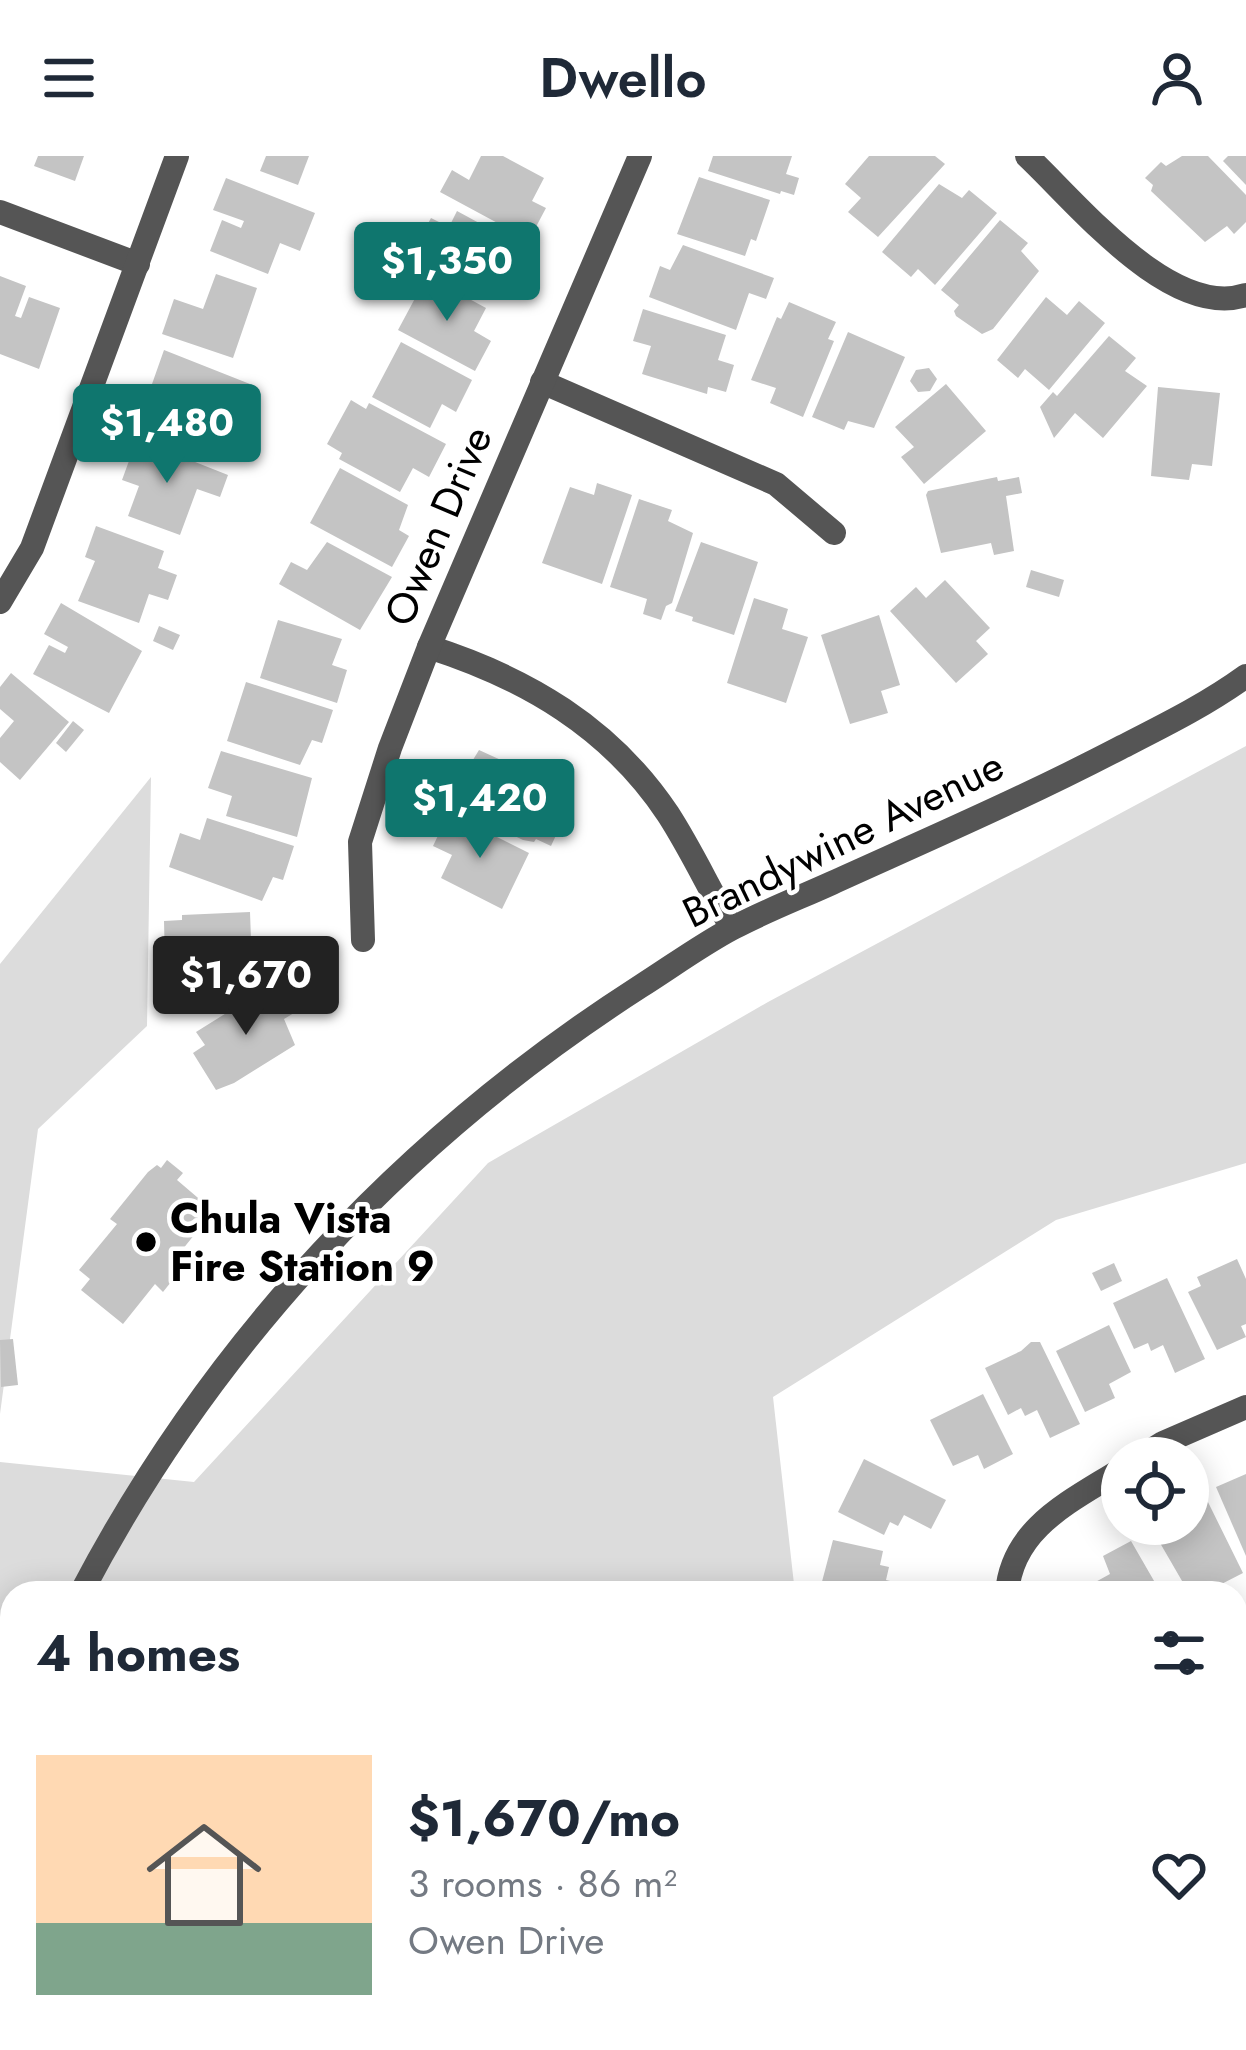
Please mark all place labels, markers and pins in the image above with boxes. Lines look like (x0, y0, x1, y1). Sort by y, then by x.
pin: $1,350 (349, 222, 545, 324)
pin: $1,480 (69, 384, 265, 486)
pin: $1,420 (382, 759, 578, 861)
pin: $1,670 (148, 936, 344, 1038)
place label: Chula Vista Fire Station 9 (170, 1188, 435, 1297)
marker: Chula Vista Fire Station 9 (133, 1229, 159, 1255)

